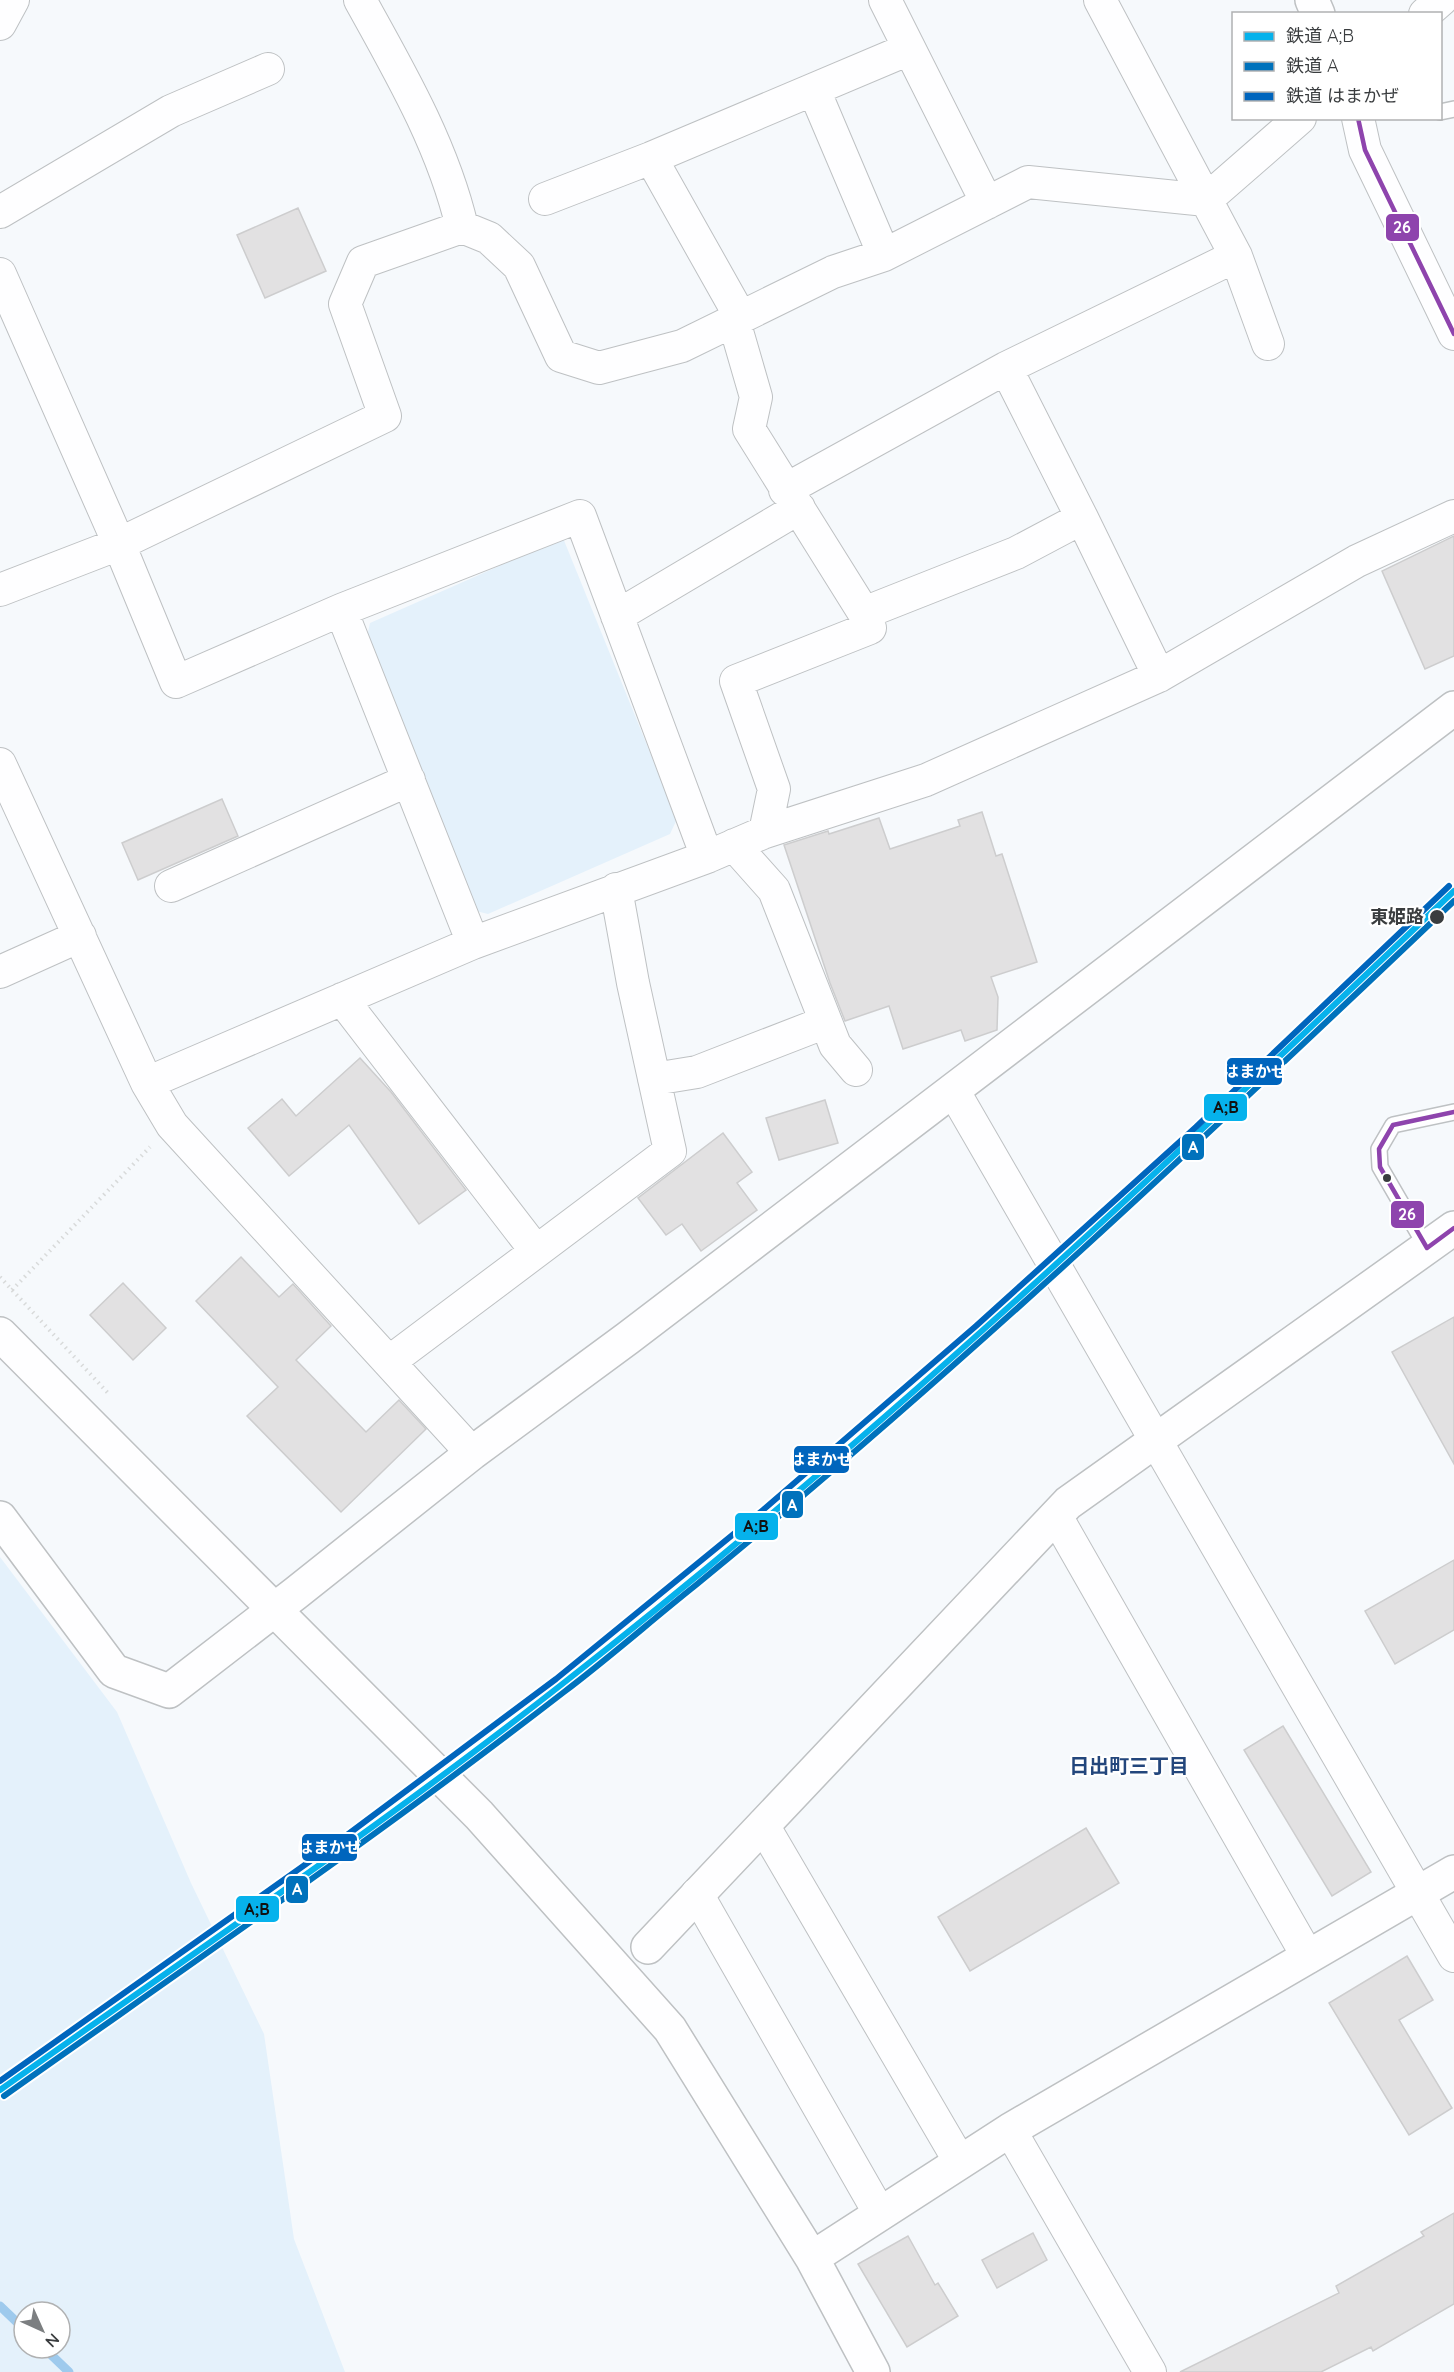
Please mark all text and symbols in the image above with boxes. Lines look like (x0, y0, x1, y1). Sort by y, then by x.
legend (1232, 12, 1442, 120)
text: 鉄道 A;B (1286, 24, 1354, 47)
text: 鉄道 A (1286, 54, 1339, 77)
text: 鉄道 はまかぜ (1286, 84, 1399, 107)
line badge: 26 (1385, 213, 1420, 242)
text: 26 (1393, 217, 1411, 237)
place label: 東姫路 (1370, 905, 1424, 928)
marker: 東姫路 (1428, 908, 1446, 926)
line badge: はまかぜ (1226, 1057, 1283, 1086)
text: はまかぜ (1223, 1061, 1287, 1081)
line badge: A;B (1203, 1093, 1248, 1122)
text: A;B (1213, 1097, 1239, 1117)
line badge: A (1181, 1133, 1205, 1161)
text: A (1188, 1137, 1199, 1157)
unlabelled marker (1381, 1172, 1393, 1184)
line badge: 26 (1390, 1200, 1425, 1229)
text: 26 (1398, 1204, 1416, 1224)
line badge: はまかぜ (793, 1445, 850, 1474)
text: はまかぜ (789, 1449, 853, 1469)
line badge: A (781, 1490, 804, 1519)
text: A (787, 1495, 798, 1515)
line badge: A;B (734, 1512, 779, 1541)
text: A;B (743, 1516, 769, 1536)
district label: 日出町三丁目 (1069, 1753, 1189, 1778)
line badge: はまかぜ (301, 1833, 358, 1862)
text: はまかぜ (297, 1837, 361, 1857)
line badge: A (285, 1875, 309, 1904)
text: A (292, 1879, 303, 1899)
line badge: A;B (235, 1895, 280, 1923)
text: A;B (244, 1899, 270, 1919)
north arrow (12, 2300, 72, 2360)
text: N (41, 2329, 64, 2352)

